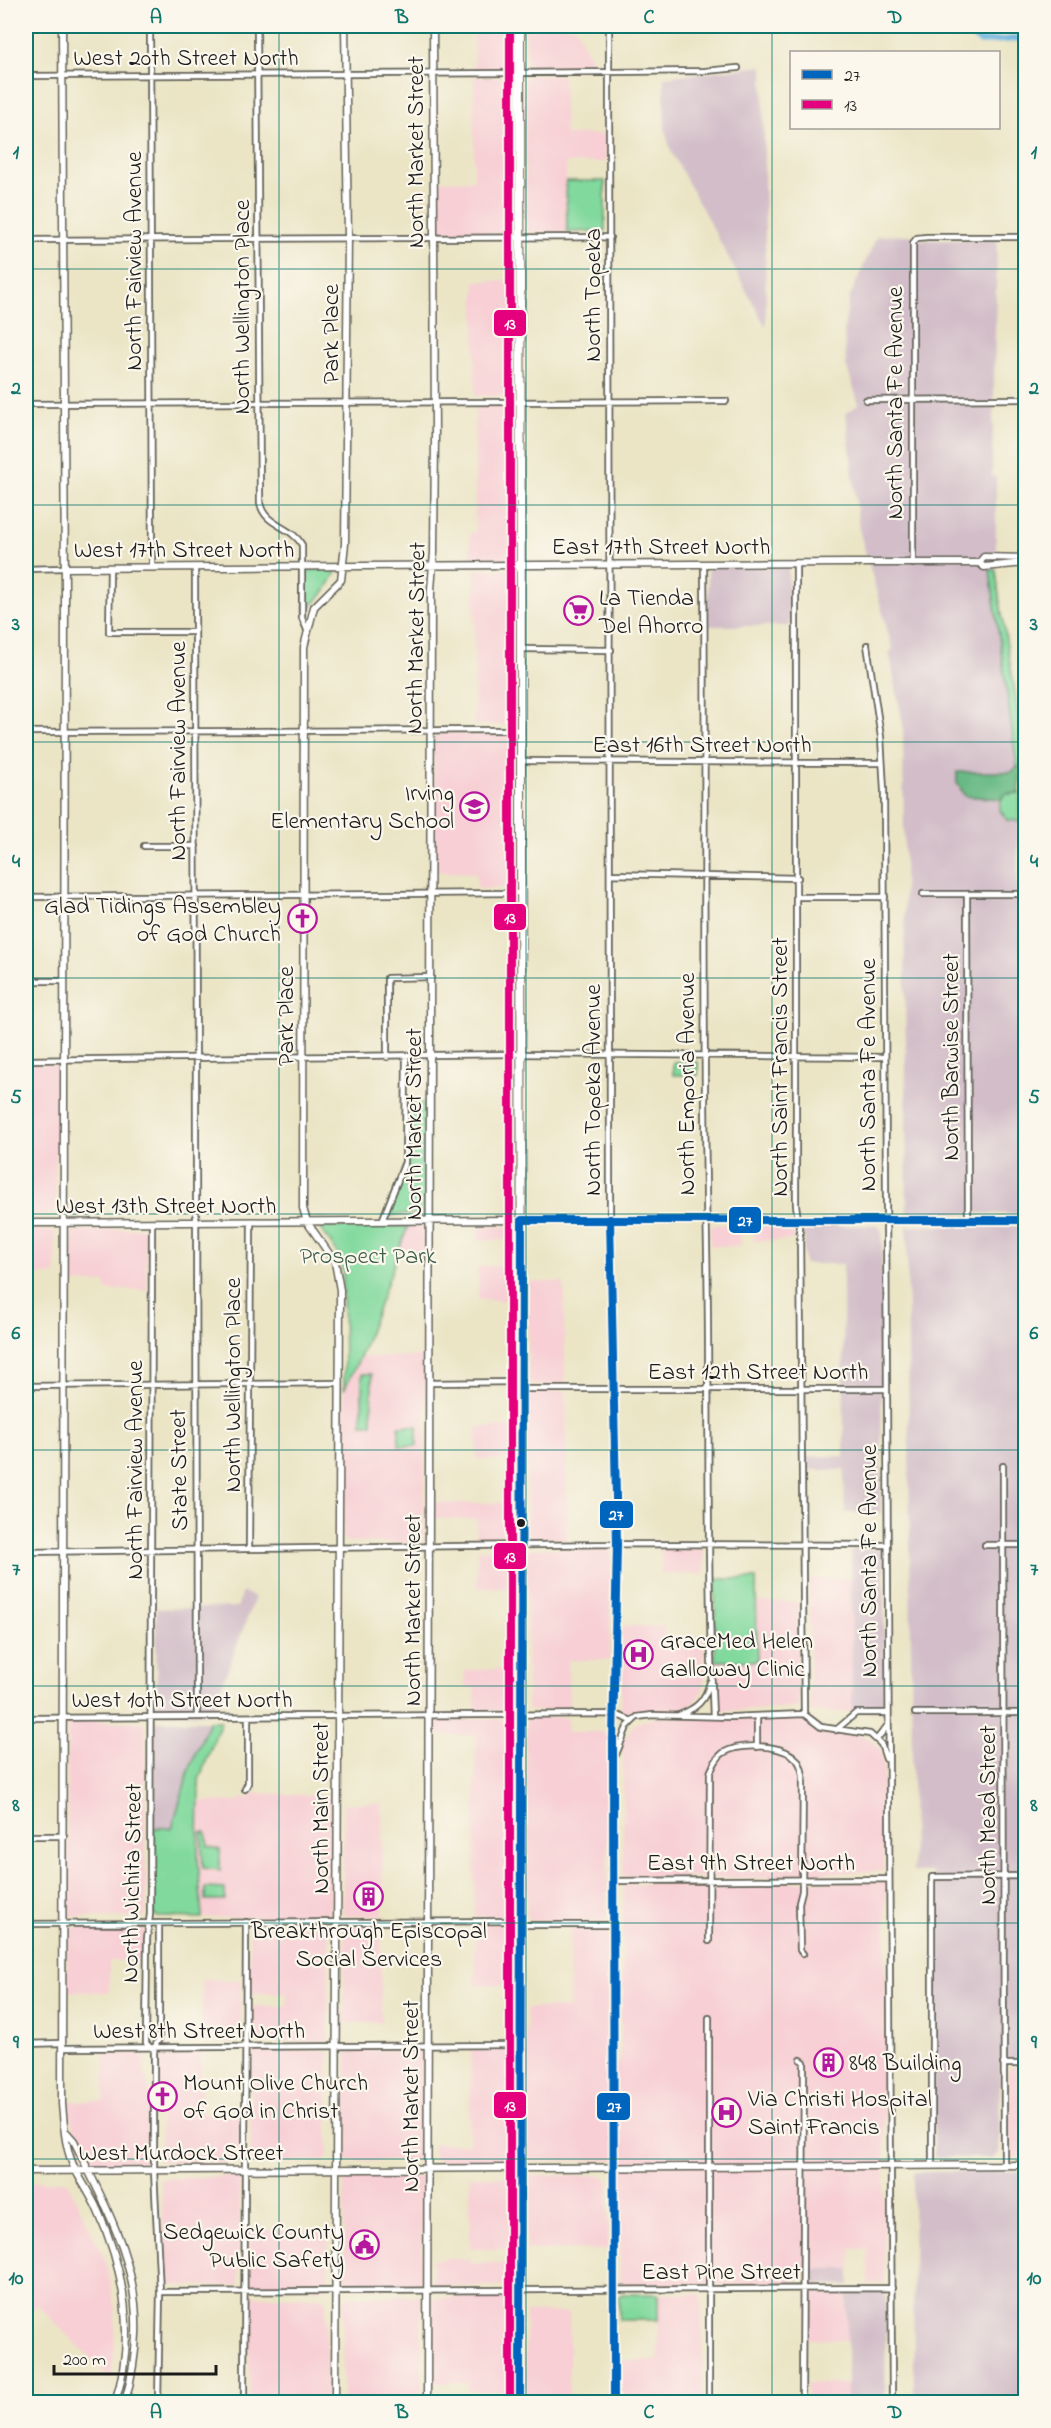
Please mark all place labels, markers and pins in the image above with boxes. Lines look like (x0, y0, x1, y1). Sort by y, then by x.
place label: La Tienda Del Ahorro (598, 582, 703, 645)
supermarket icon: La Tienda Del Ahorro (562, 595, 594, 627)
place label: Irving Elementary School (270, 777, 454, 841)
school or university icon: Irving Elementary School (459, 790, 491, 822)
place label: Glad Tidings Assembley of God Church (44, 890, 281, 953)
church icon: Glad Tidings Assembley of God Church (286, 903, 318, 935)
unlabelled marker (515, 1517, 527, 1529)
place label: GraceMed Helen Galloway Clinic (660, 1625, 813, 1689)
hospital icon: GraceMed Helen Galloway Clinic (623, 1638, 655, 1670)
building icon: Breakthrough Episcopal Social Services (353, 1881, 385, 1913)
place label: Breakthrough Episcopal Social Services (250, 1915, 487, 1978)
building icon: 848 Building (812, 2046, 844, 2078)
place label: 848 Building (849, 2047, 962, 2082)
place label: Mount Olive Church of God in Christ (183, 2067, 368, 2130)
church icon: Mount Olive Church of God in Christ (146, 2080, 178, 2112)
place label: Via Christi Hospital Saint Francis (747, 2083, 932, 2146)
hospital icon: Via Christi Hospital Saint Francis (711, 2096, 743, 2128)
place label: Sedgewick County Public Safety (163, 2216, 344, 2280)
public building icon: Sedgewick County Public Safety (349, 2229, 381, 2261)

